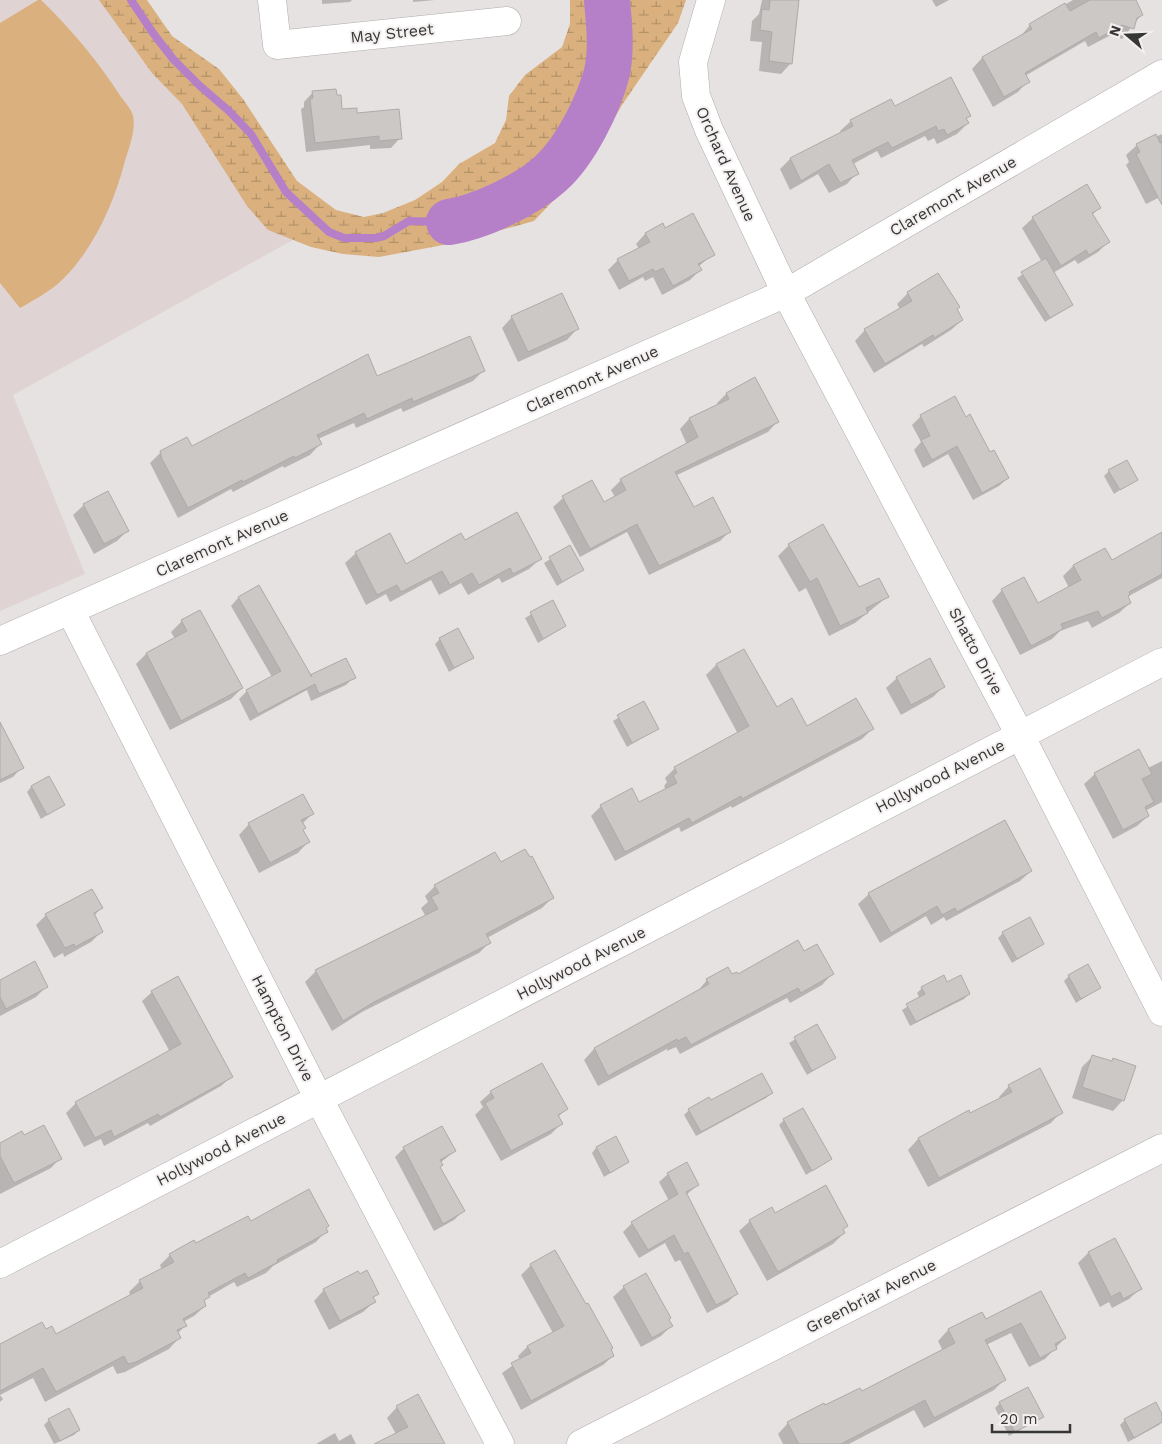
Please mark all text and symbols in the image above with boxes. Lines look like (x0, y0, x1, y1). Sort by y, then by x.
north arrow (1102, 10, 1152, 60)
street label: May Street (349, 19, 435, 47)
text: N (1105, 23, 1124, 38)
street label: Orchard Avenue (692, 104, 760, 224)
street label: Claremont Avenue (886, 152, 1020, 240)
street label: Claremont Avenue (523, 341, 661, 417)
street label: Claremont Avenue (153, 505, 291, 581)
street label: Shatto Drive (945, 604, 1007, 698)
street label: Hollywood Avenue (872, 735, 1008, 817)
street label: Hollywood Avenue (513, 922, 649, 1004)
street label: Hampton Drive (248, 971, 318, 1085)
street label: Hollywood Avenue (153, 1108, 289, 1190)
street label: Greenbriar Avenue (803, 1255, 939, 1337)
scale bar (992, 1402, 1070, 1434)
text: 20 m (1000, 1410, 1038, 1428)

